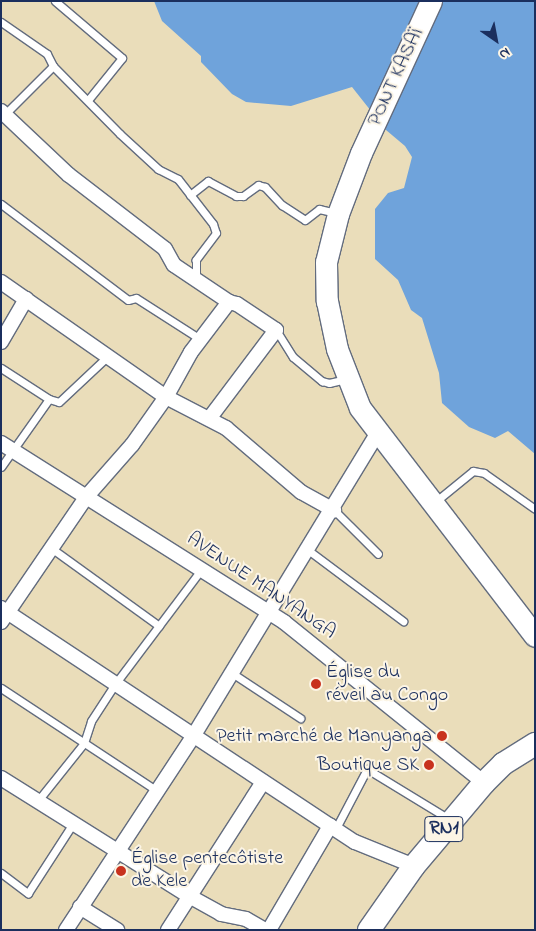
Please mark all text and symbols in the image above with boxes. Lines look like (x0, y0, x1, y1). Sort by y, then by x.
north arrow (471, 15, 521, 65)
street label: PONT KASAÏ (363, 24, 429, 130)
text: N (495, 42, 514, 64)
street label: AVENUE MANYANGA (182, 527, 340, 645)
place label: Église du réveil au Congo (326, 660, 448, 707)
marker: Église du réveil au Congo (310, 678, 322, 690)
place label: Petit marché de Manyanga (216, 724, 432, 748)
marker: Petit marché de Manyanga (436, 730, 448, 742)
place label: Boutique SK (317, 753, 419, 777)
marker: Boutique SK (423, 759, 435, 771)
road number: RN1 (424, 812, 464, 846)
place label: Église pentecôtiste de Kele (131, 847, 283, 894)
marker: Église pentecôtiste de Kele (115, 865, 127, 877)

